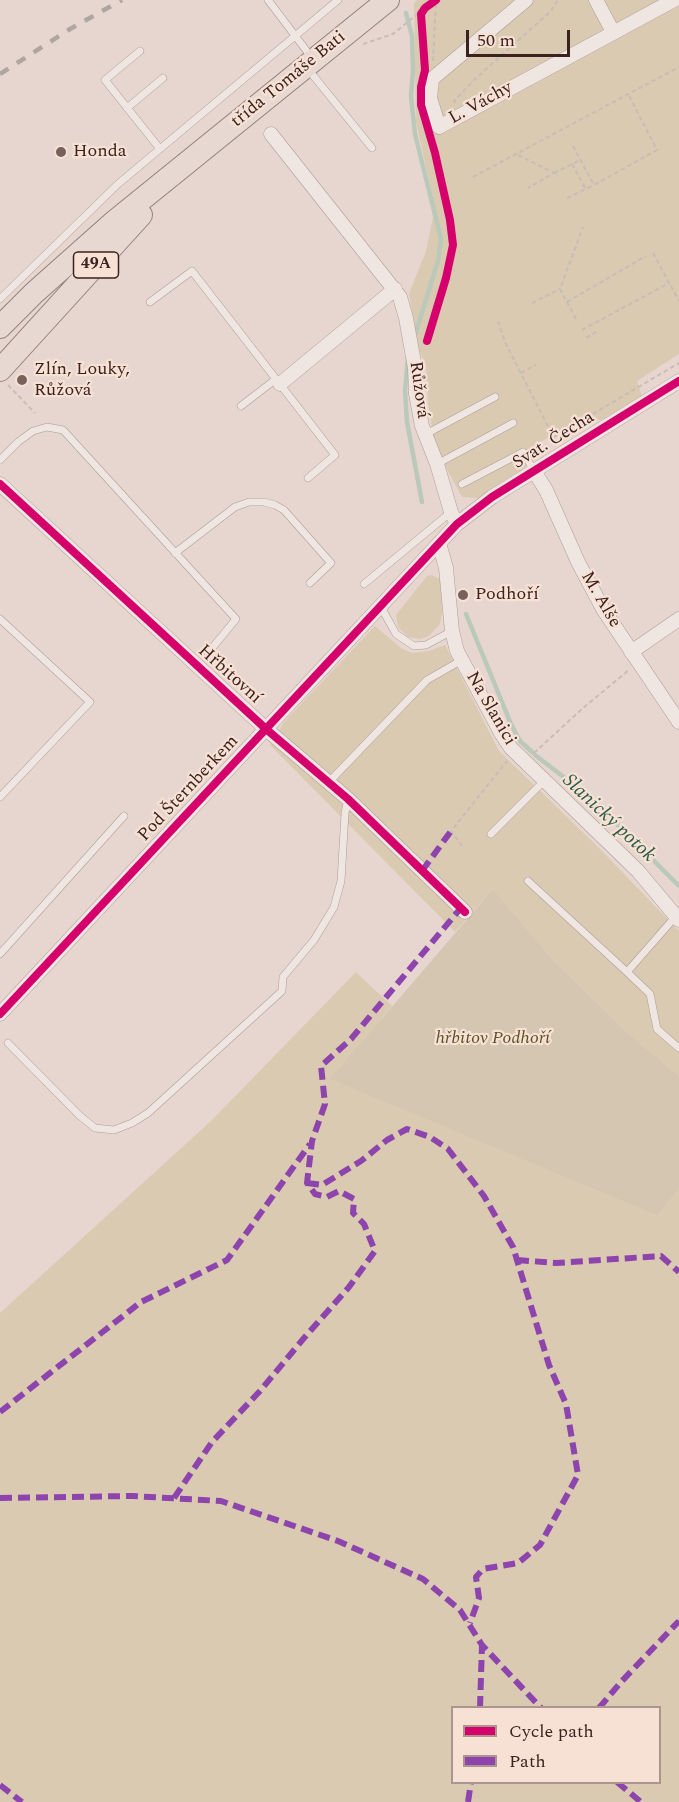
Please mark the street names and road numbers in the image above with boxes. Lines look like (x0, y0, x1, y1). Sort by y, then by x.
street label: třída Tomáše Bati (227, 27, 351, 133)
street label: L. Váchy (446, 78, 516, 130)
road number: 49A (74, 252, 118, 278)
street label: Růžová (403, 360, 433, 420)
street label: Svat. Čecha (509, 407, 599, 475)
street label: M. Alše (575, 568, 625, 632)
street label: Hřbitovní (193, 641, 265, 709)
street label: Na Slanici (460, 668, 520, 750)
street label: Pod Šternberkem (134, 731, 244, 847)

